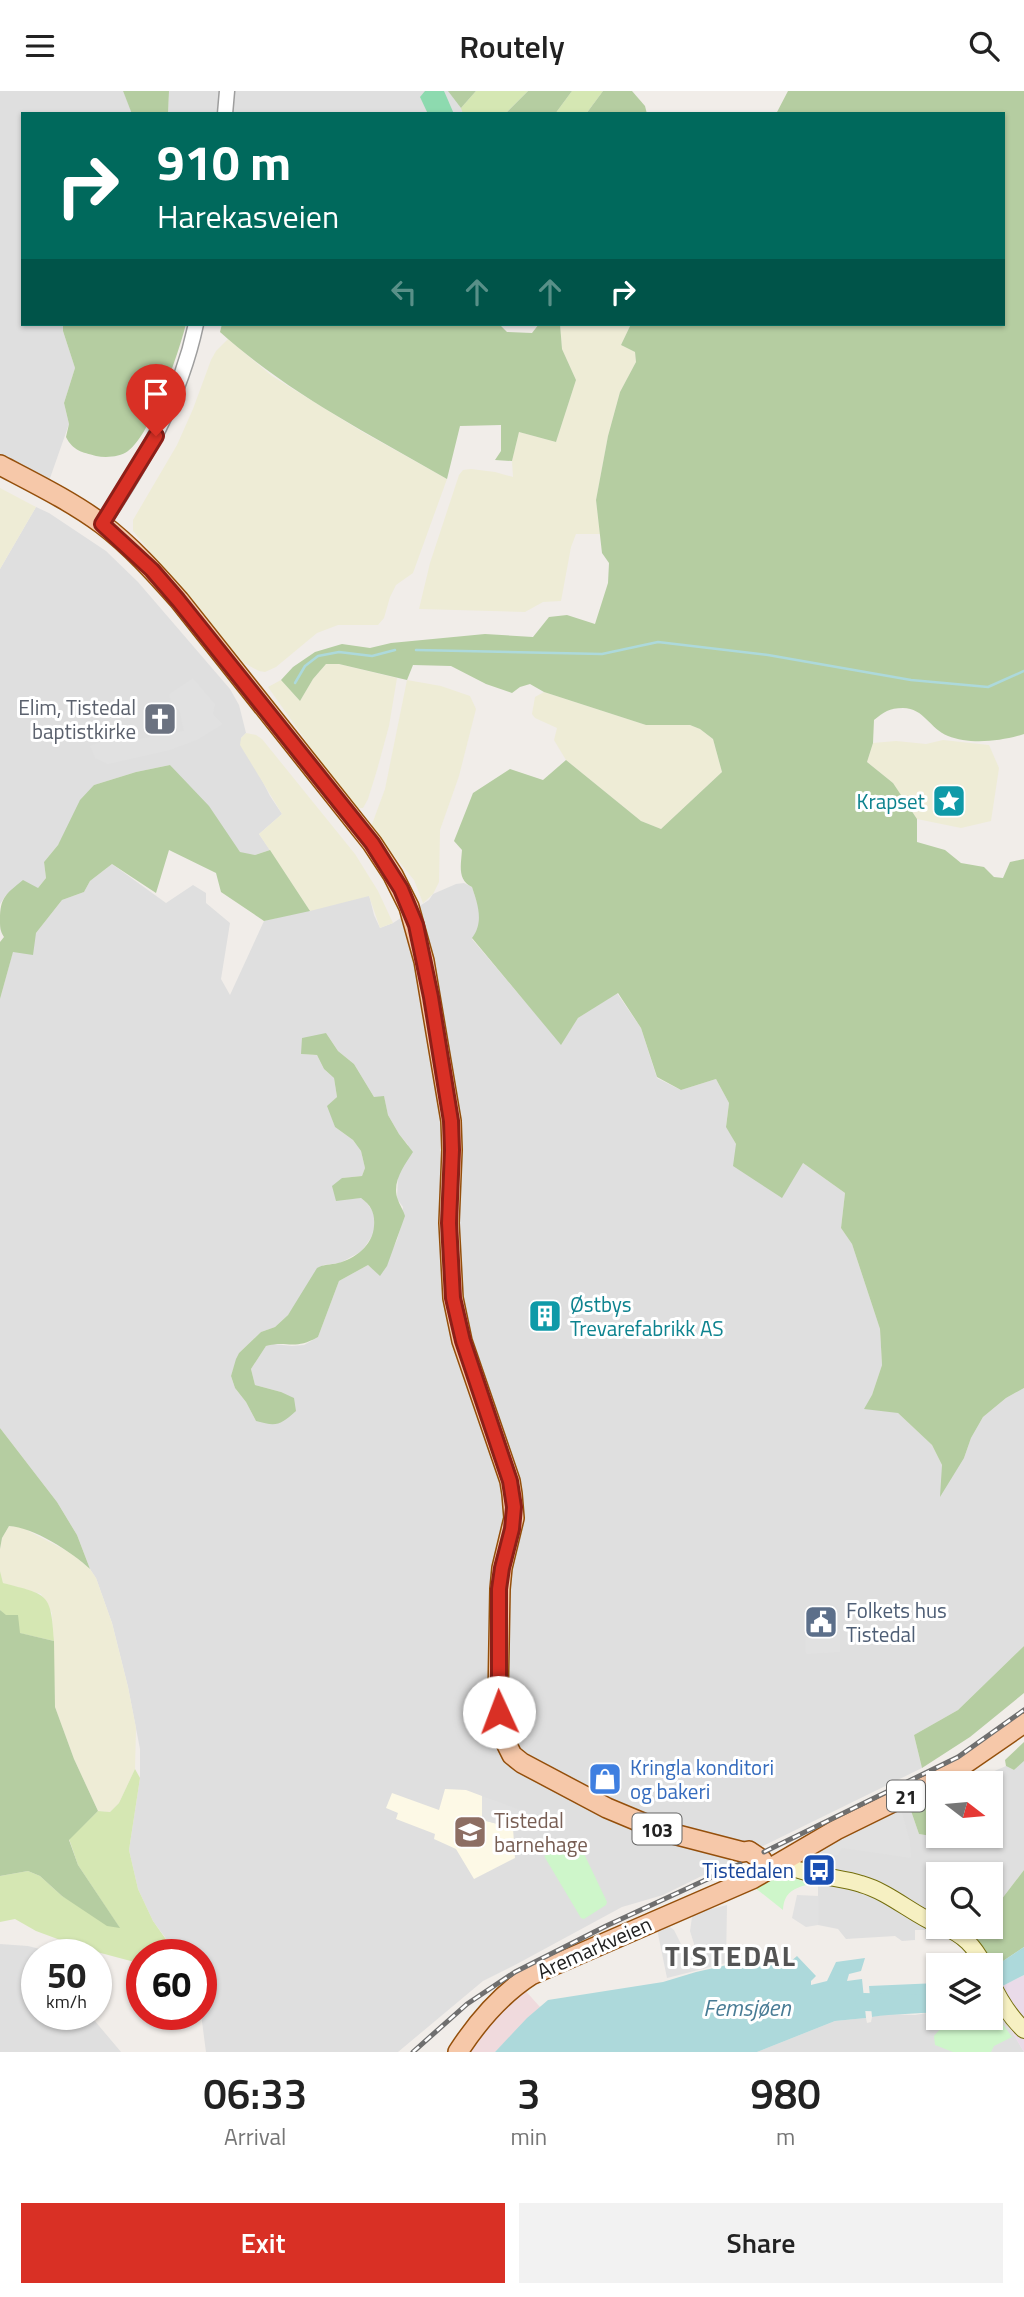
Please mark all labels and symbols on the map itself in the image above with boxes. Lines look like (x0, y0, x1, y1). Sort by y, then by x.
pin (126, 364, 186, 436)
place label: Elim, Tistedal baptistkirke (18, 691, 136, 747)
church icon: Elim, Tistedal baptistkirke (141, 700, 179, 738)
place icon: Krapset (930, 782, 968, 820)
place label: Krapset (857, 785, 926, 817)
place label: Østbys Trevarefabrikk AS (570, 1288, 724, 1344)
building icon: Østbys Trevarefabrikk AS (526, 1297, 564, 1335)
place label: Folkets hus Tistedal (846, 1594, 947, 1650)
public building icon: Folkets hus Tistedal (802, 1603, 840, 1641)
position arrow (462, 1675, 536, 1749)
place label: Kringla konditori og bakeri (630, 1751, 774, 1807)
shop icon: Kringla konditori og bakeri (586, 1760, 624, 1798)
north arrow (926, 1771, 1003, 1848)
road number: 21 (887, 1781, 925, 1812)
place label: Tistedal barnehage (494, 1804, 588, 1860)
school or university icon: Tistedal barnehage (451, 1813, 489, 1851)
road number: 103 (632, 1813, 682, 1845)
bus stop icon: Tistedalen (800, 1851, 838, 1889)
place label: Tistedalen (702, 1854, 794, 1886)
street label: Aremarkveien (532, 1907, 656, 1987)
district label: TISTEDAL (665, 1934, 797, 1977)
speed limit sign: 60 (126, 1939, 217, 2030)
water label: Femsjøen (703, 1990, 791, 2025)

